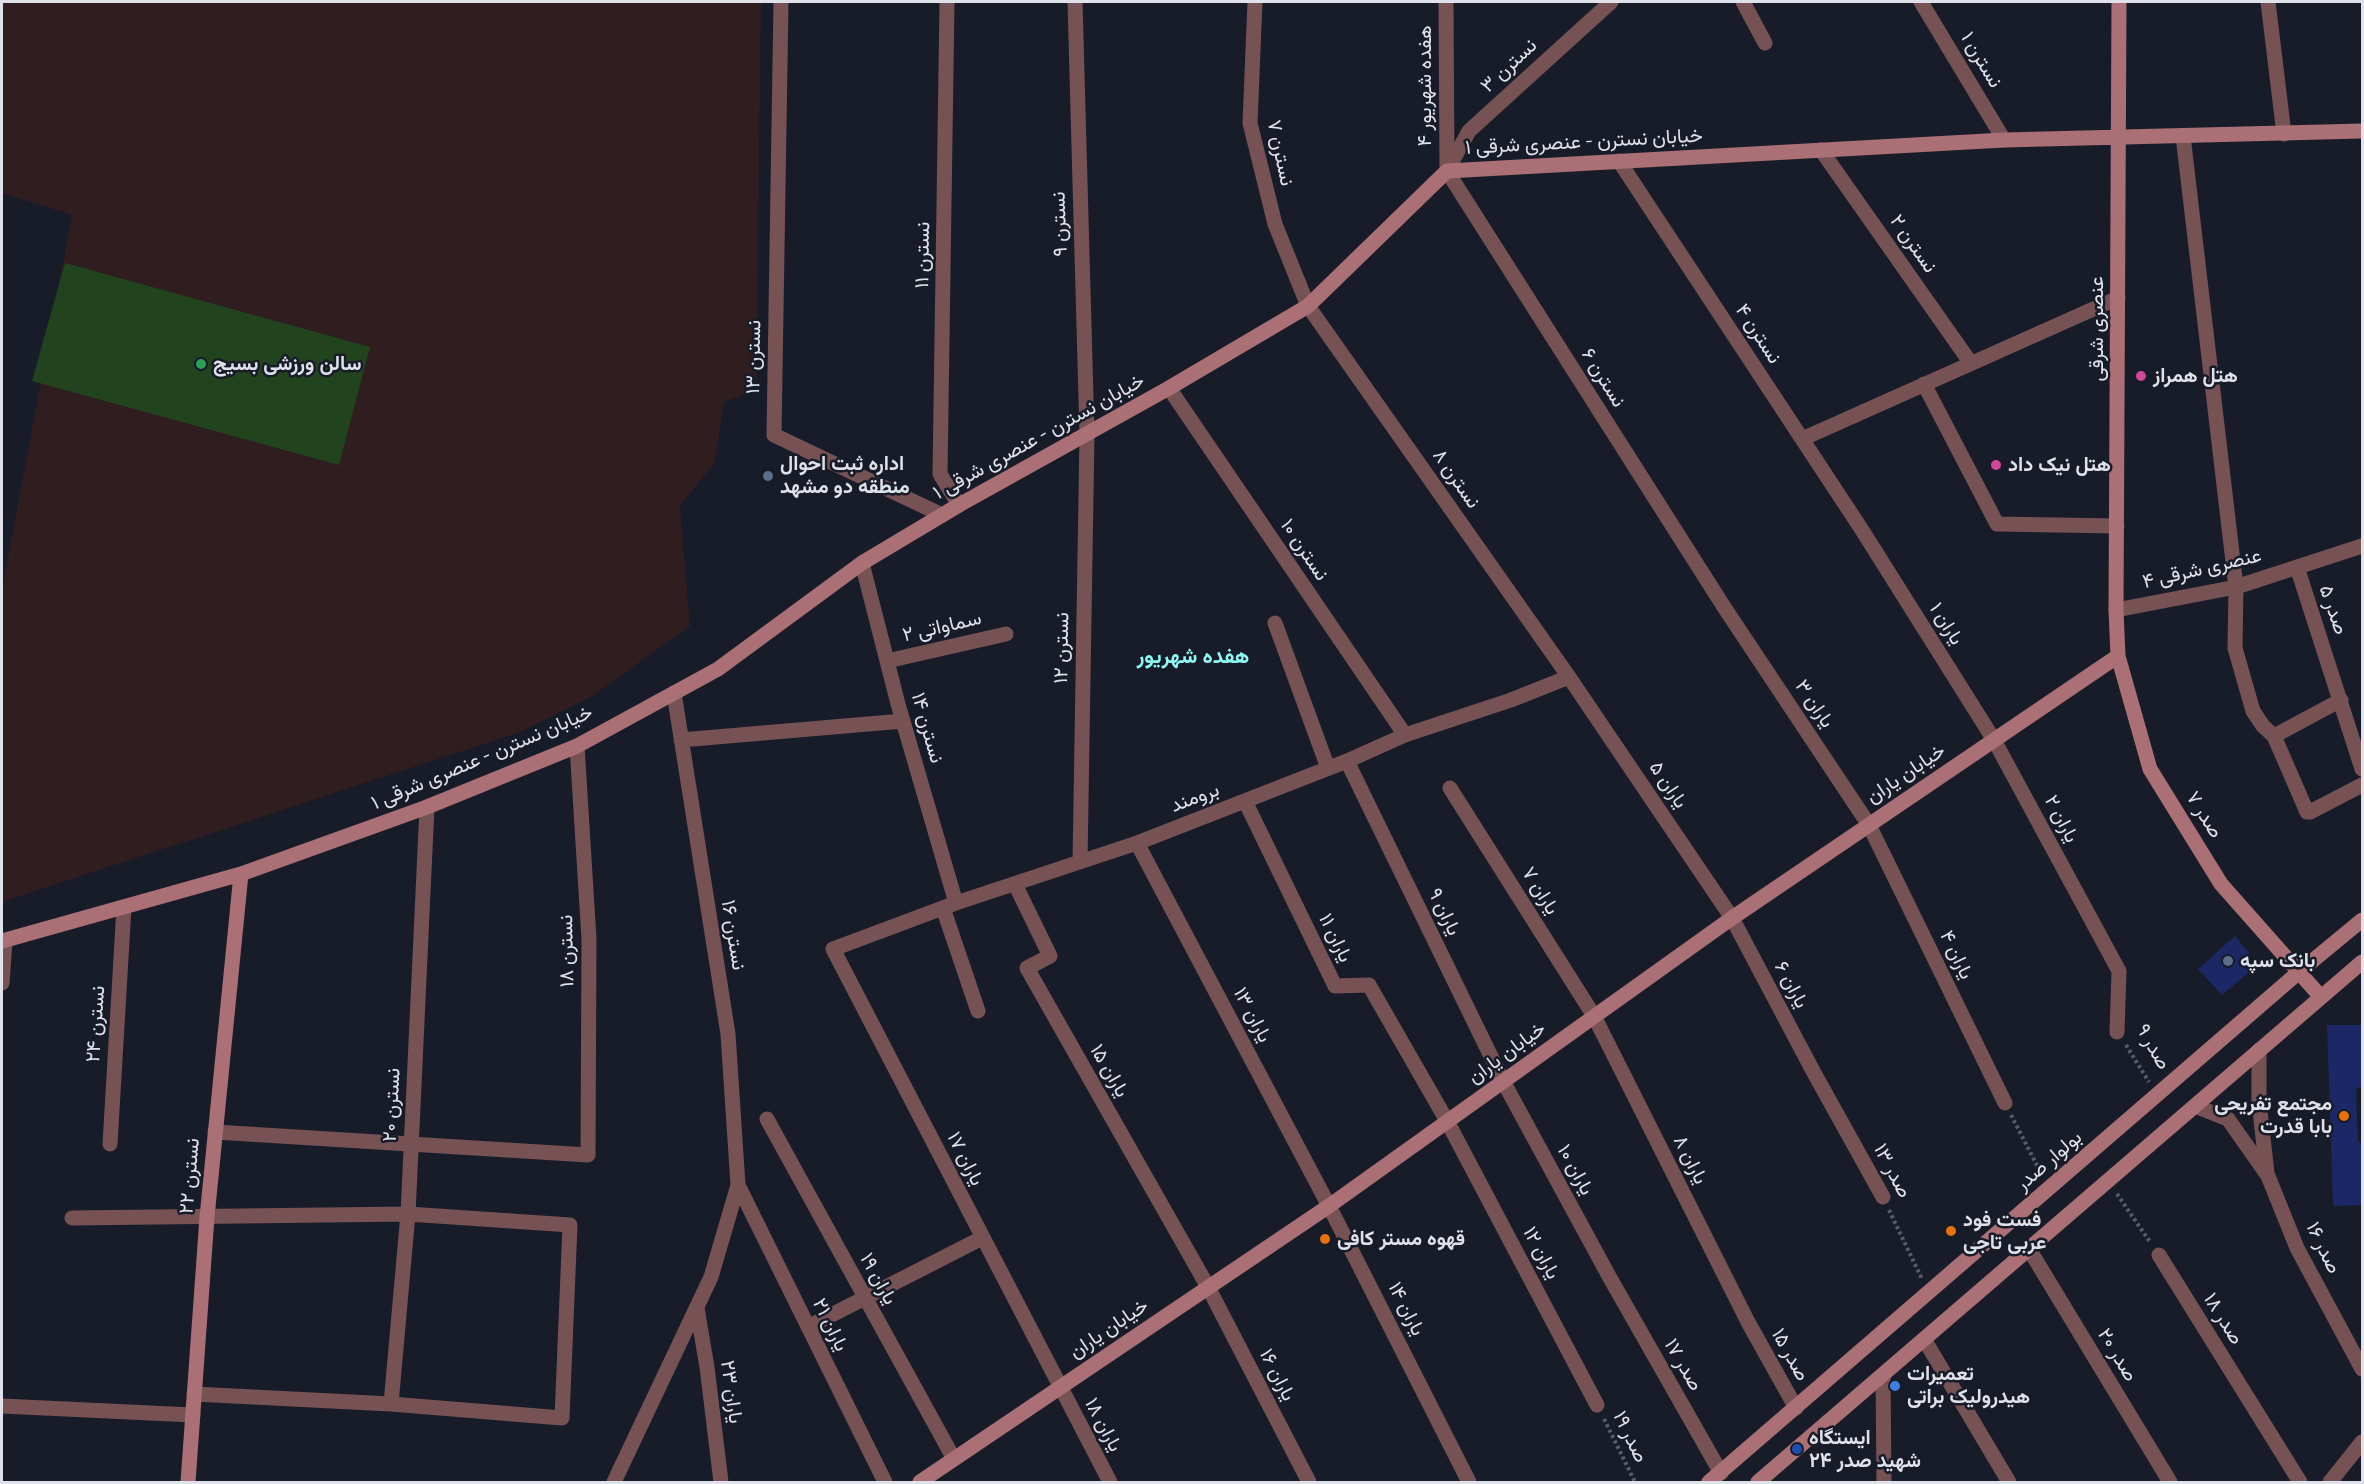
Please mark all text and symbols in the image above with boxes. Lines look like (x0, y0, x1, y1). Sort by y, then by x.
street label: هفده شهریور ۴ (1413, 25, 1437, 147)
street label: نسترن ۱ (1955, 28, 2007, 92)
street label: نسترن ۳ (1476, 34, 1542, 98)
street label: نسترن ۷ (1261, 118, 1299, 188)
street label: خیابان نسترن - عنصری شرقی ۱ (1465, 124, 1703, 160)
street label: نسترن ۹ (1047, 191, 1073, 257)
street label: نسترن ۲ (1884, 210, 1942, 278)
street label: نسترن ۱۱ (910, 221, 936, 289)
street label: عنصری شرقی (2085, 276, 2109, 382)
street label: نسترن ۴ (1730, 300, 1786, 368)
street label: نسترن ۱۳ (741, 320, 767, 394)
street label: نسترن ۶ (1576, 344, 1630, 412)
place label: سالن ورزشی بسیج (213, 352, 362, 376)
marker: سالن ورزشی بسیج (194, 357, 208, 371)
place label: هتل همراز (2153, 364, 2238, 388)
street label: خیابان نسترن - عنصری شرقی ۱ (929, 369, 1149, 505)
marker: هتل همراز (2134, 369, 2148, 383)
street label: نسترن ۸ (1427, 445, 1485, 513)
place label: اداره ثبت احوال منطقه دو مشهد (780, 452, 910, 499)
place label: هتل نیک داد (2008, 453, 2111, 477)
marker: هتل نیک داد (1989, 458, 2003, 472)
marker: اداره ثبت احوال منطقه دو مشهد (761, 469, 775, 483)
street label: نسترن ۱۰ (1275, 515, 1333, 585)
street label: عنصری شرقی ۴ (2140, 544, 2264, 594)
street label: صدر ۵ (2313, 582, 2353, 638)
street label: یاران ۱ (1924, 598, 1968, 650)
street label: سماواتی ۲ (900, 606, 984, 648)
street label: نسترن ۱۲ (1049, 612, 1075, 684)
district label: هفده شهریور (1137, 644, 1249, 670)
street label: یاران ۳ (1789, 675, 1839, 733)
street label: نسترن ۱۴ (905, 690, 949, 766)
street label: خیابان نسترن - عنصری شرقی ۱ (368, 700, 596, 816)
street label: خیابان یاران (1862, 739, 1950, 809)
street label: یاران ۵ (1644, 757, 1692, 813)
street label: برومند (1167, 778, 1223, 818)
street label: صدر ۷ (2180, 787, 2228, 843)
street label: یاران ۲ (2039, 791, 2083, 847)
street label: یاران ۷ (1516, 863, 1564, 919)
street label: یاران ۹ (1422, 884, 1466, 940)
street label: نسترن ۱۶ (716, 898, 750, 972)
street label: یاران ۱۱ (1313, 910, 1357, 966)
street label: نسترن ۱۸ (554, 914, 580, 988)
street label: یاران ۴ (1934, 927, 1978, 983)
place label: بانک سپه (2240, 949, 2315, 973)
marker: بانک سپه (2221, 954, 2235, 968)
street label: یاران ۶ (1769, 957, 1813, 1013)
street label: یاران ۱۳ (1228, 983, 1276, 1047)
street label: نسترن ۲۴ (81, 985, 111, 1063)
street label: خیابان یاران (1463, 1017, 1551, 1089)
street label: صدر ۹ (2130, 1020, 2176, 1074)
street label: یاران ۱۵ (1084, 1040, 1134, 1102)
street label: نسترن ۲۰ (378, 1067, 406, 1143)
place label: مجتمع تفریحی بابا قدرت (2214, 1092, 2332, 1139)
marker: مجتمع تفریحی بابا قدرت (2337, 1109, 2351, 1123)
street label: بولوار صدر (2011, 1126, 2087, 1196)
street label: یاران ۱۷ (941, 1128, 989, 1190)
street label: یاران ۸ (1668, 1132, 1712, 1188)
street label: نسترن ۲۲ (175, 1137, 205, 1215)
street label: صدر ۱۳ (1868, 1140, 1916, 1202)
street label: یاران ۱۰ (1551, 1141, 1599, 1199)
place label: فست فود عربی تاجی (1963, 1208, 2046, 1255)
street label: صدر ۱۶ (2300, 1218, 2346, 1278)
street label: یاران ۱۲ (1517, 1223, 1565, 1283)
marker: فست فود عربی تاجی (1944, 1224, 1958, 1238)
place label: قهوه مستر کافی (1337, 1227, 1465, 1251)
marker: قهوه مستر کافی (1318, 1232, 1332, 1246)
street label: یاران ۱۹ (854, 1249, 902, 1309)
street label: یاران ۱۴ (1382, 1278, 1430, 1340)
street label: صدر ۱۸ (2198, 1289, 2248, 1349)
street label: خیابان یاران (1065, 1294, 1153, 1364)
street label: یاران ۲۱ (807, 1295, 853, 1355)
street label: صدر ۱۵ (1766, 1324, 1814, 1386)
street label: صدر ۲۰ (2092, 1324, 2142, 1386)
street label: صدر ۱۷ (1658, 1335, 1708, 1395)
street label: یاران ۱۶ (1254, 1345, 1300, 1405)
street label: یاران ۲۳ (715, 1359, 747, 1425)
place label: تعمیرات هیدرولیک براتی (1907, 1362, 2030, 1409)
marker: تعمیرات هیدرولیک براتی (1888, 1379, 1902, 1393)
street label: یاران ۱۸ (1079, 1394, 1127, 1456)
street label: صدر ۱۹ (1607, 1407, 1653, 1467)
place label: ایستگاه شهید صدر ۲۴ (1809, 1426, 1921, 1473)
marker: ایستگاه شهید صدر ۲۴ (1790, 1442, 1804, 1456)

